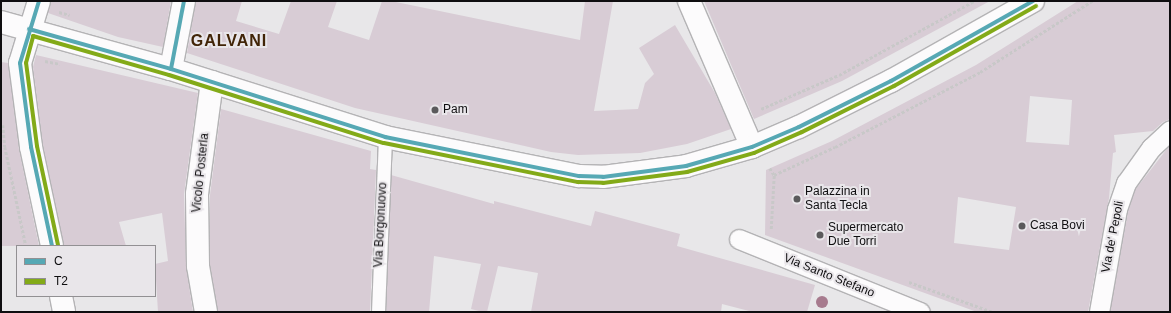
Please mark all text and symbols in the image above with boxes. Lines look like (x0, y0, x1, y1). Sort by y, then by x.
district label: GALVANI (191, 31, 267, 51)
place label: Pam (443, 103, 468, 117)
marker: Pam (430, 105, 440, 115)
street label: Vicolo Posterla (190, 133, 212, 213)
street label: Via Borgonuovo (372, 182, 390, 268)
place label: Palazzina in Santa Tecla (805, 185, 870, 213)
marker: Palazzina in Santa Tecla (792, 194, 802, 204)
street label: Via de' Pepoli (1099, 200, 1127, 274)
place label: Casa Bovi (1030, 219, 1085, 233)
place label: Supermercato Due Torri (828, 221, 903, 249)
marker: Casa Bovi (1017, 221, 1027, 231)
marker: Supermercato Due Torri (815, 230, 825, 240)
legend (16, 245, 156, 297)
street label: Via Santo Stefano (782, 251, 876, 301)
text: C (54, 254, 63, 268)
text: T2 (54, 274, 68, 288)

